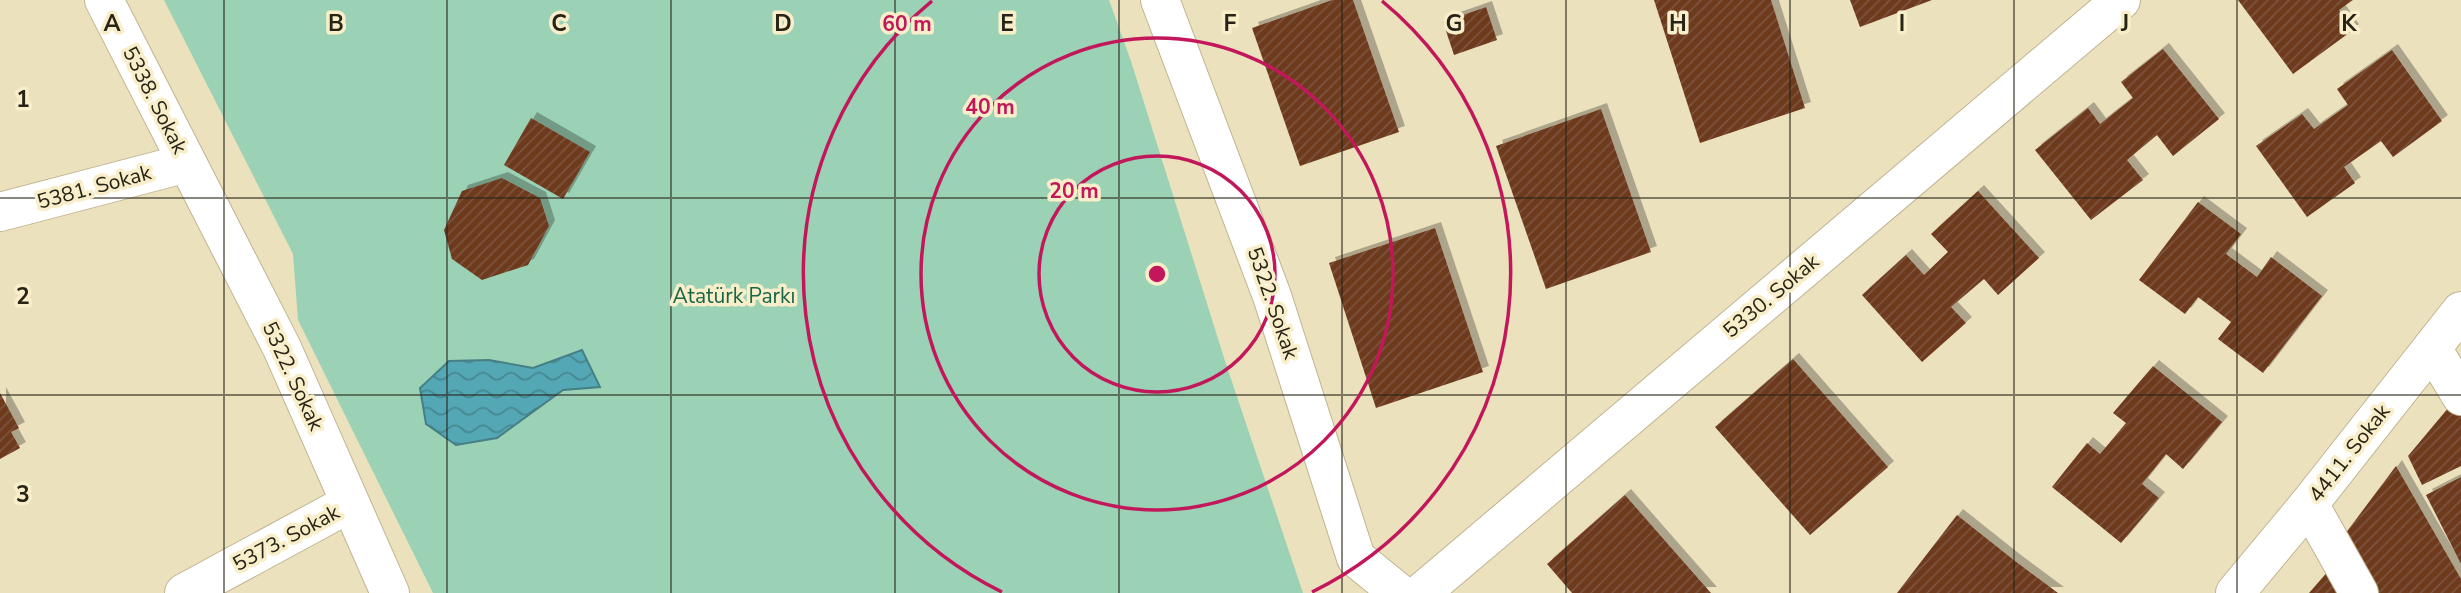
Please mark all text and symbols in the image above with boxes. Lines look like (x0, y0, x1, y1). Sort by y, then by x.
text: A (103, 8, 121, 39)
text: B (328, 8, 344, 39)
text: C (551, 8, 567, 39)
text: D (774, 8, 792, 39)
text: E (1000, 8, 1014, 39)
text: F (1224, 8, 1237, 39)
text: G (1446, 8, 1462, 39)
text: H (1669, 8, 1687, 39)
text: I (1899, 8, 1905, 39)
text: J (2120, 8, 2129, 39)
text: K (2341, 8, 2357, 39)
text: 60 m (882, 10, 932, 38)
street label: 5338. Sokak (116, 41, 194, 159)
text: 1 (16, 84, 30, 115)
text: 40 m (965, 93, 1015, 121)
street label: 5381. Sokak (34, 158, 155, 216)
text: 20 m (1049, 177, 1099, 205)
street label: 5322. Sokak (1241, 243, 1305, 363)
street label: 5330. Sokak (1717, 247, 1825, 344)
centre of rings (1145, 262, 1169, 286)
text: 2 (16, 281, 30, 312)
park label: Atatürk Parkı (673, 282, 795, 310)
street label: 5322. Sokak (256, 317, 331, 435)
street label: 4411. Sokak (2302, 398, 2396, 508)
text: 3 (16, 479, 30, 510)
street label: 5373. Sokak (228, 498, 345, 578)

